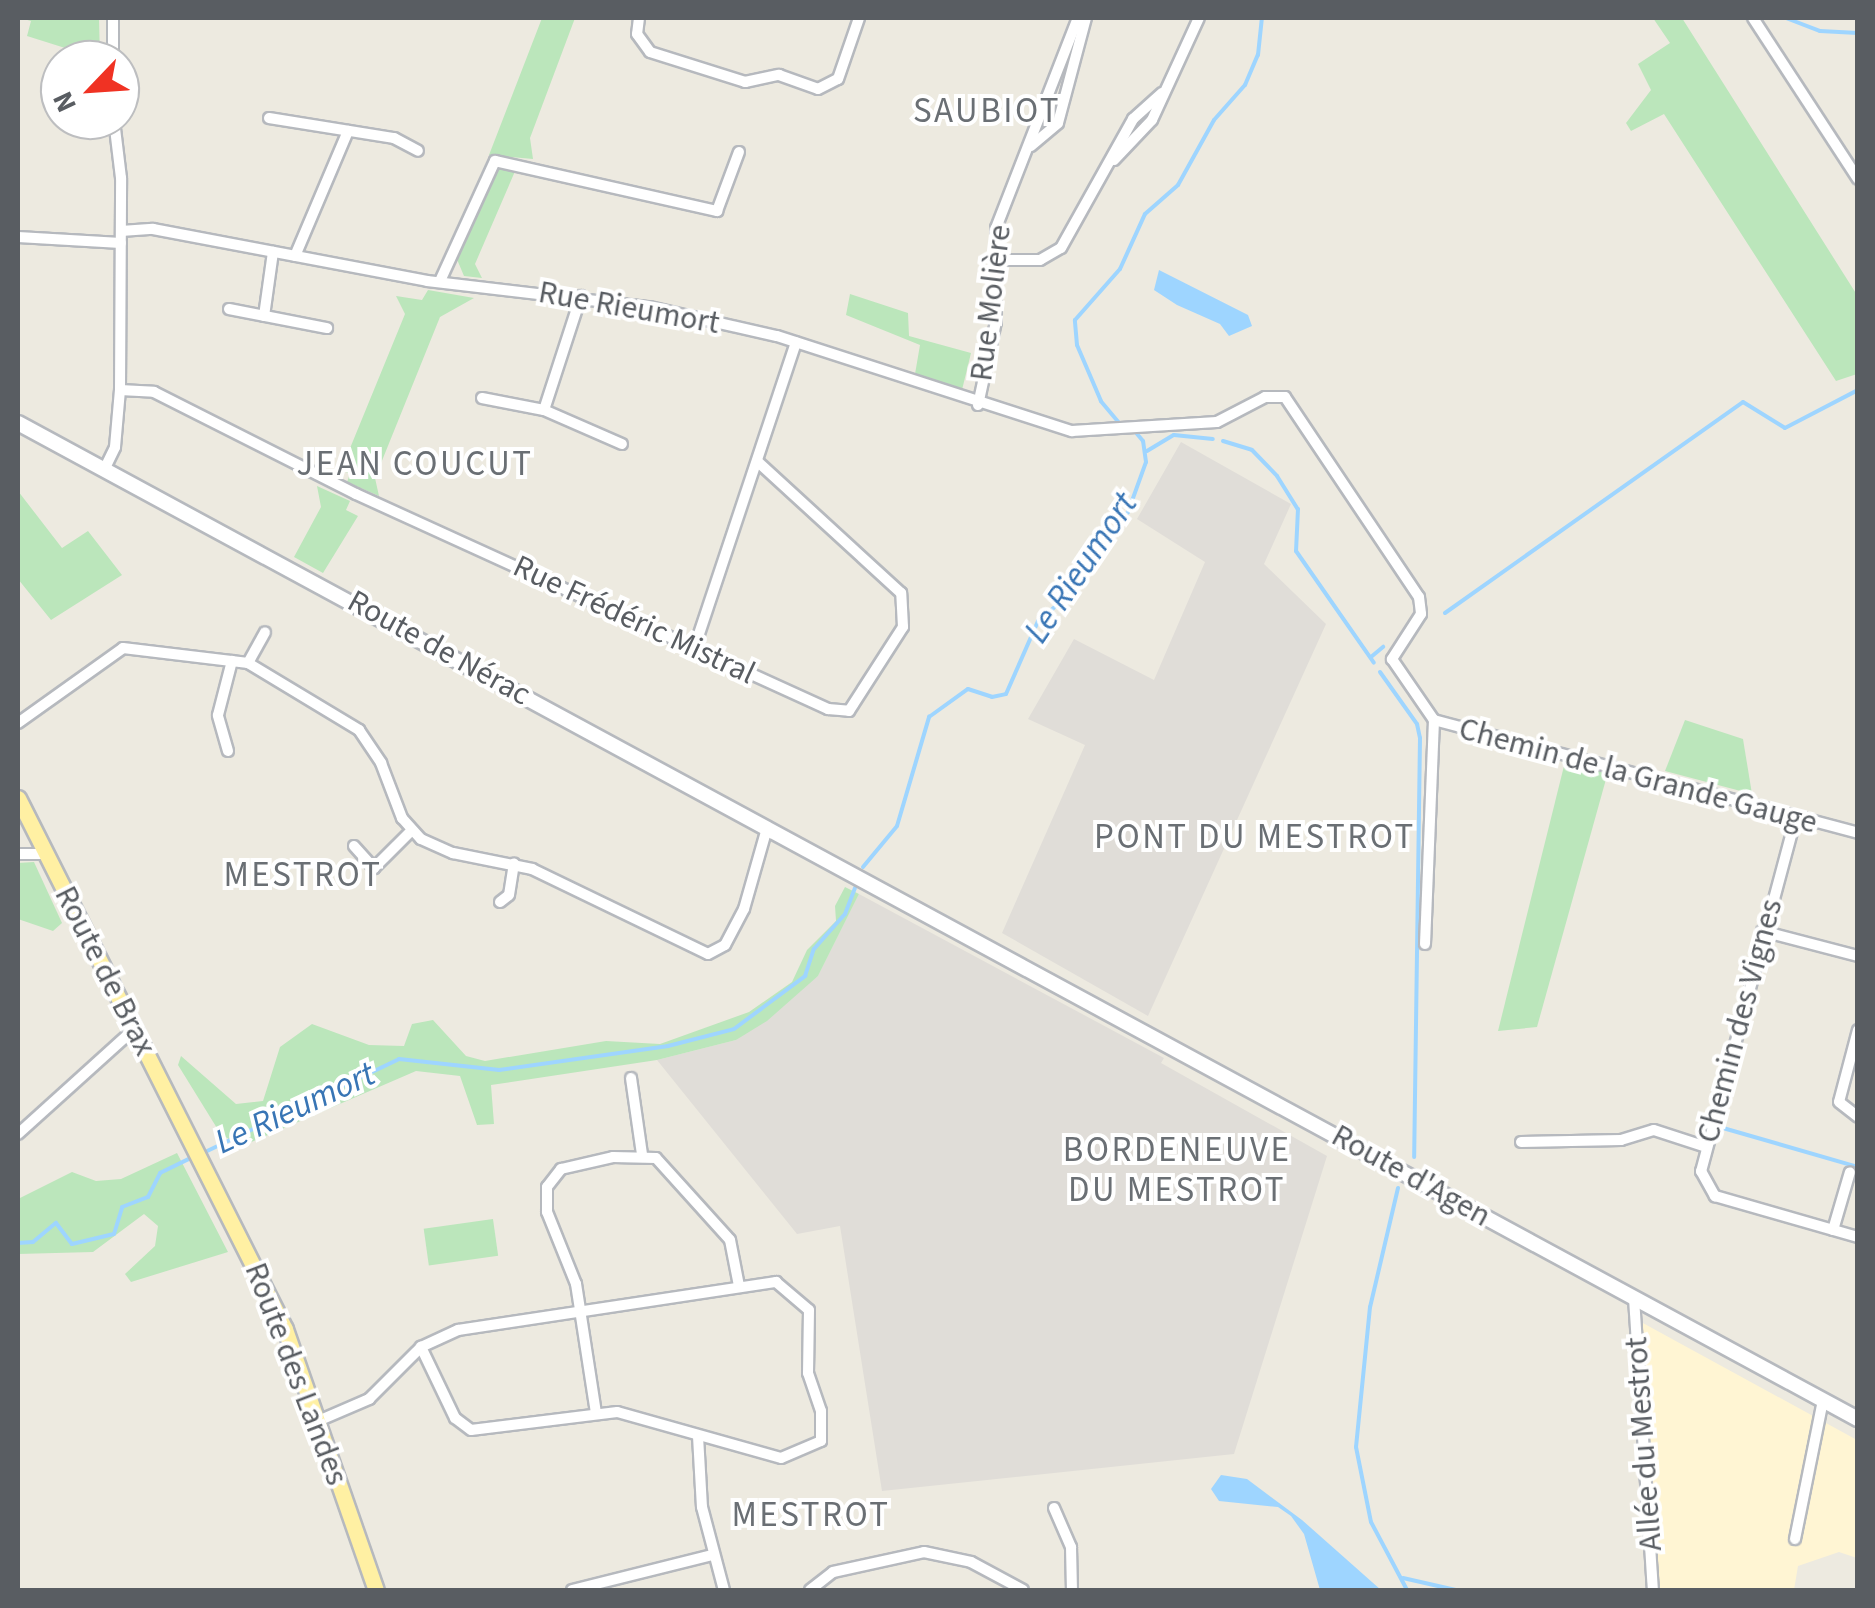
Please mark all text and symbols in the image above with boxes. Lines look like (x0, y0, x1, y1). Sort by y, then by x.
north arrow (40, 40, 140, 140)
text: N (43, 85, 87, 119)
district label: SAUBIOT (913, 90, 1061, 132)
street label: Rue Molière (962, 223, 1020, 383)
street label: Rue Rieumort (536, 273, 722, 343)
district label: JEAN COUCUT (297, 443, 533, 485)
water label: Le Rieumort (1016, 485, 1146, 651)
street label: Rue Frédéric Mistral (507, 547, 761, 693)
street label: Route de Nérac (341, 582, 537, 714)
street label: Chemin de la Grande Gauge (1455, 710, 1821, 842)
district label: PONT DU MESTROT (1094, 816, 1416, 858)
district label: MESTROT (223, 854, 383, 896)
street label: Route de Brax (46, 880, 164, 1062)
street label: Chemin des Vignes (1689, 895, 1791, 1147)
water label: Le Rieumort (208, 1053, 382, 1163)
street label: Route d'Agen (1325, 1117, 1497, 1235)
district label: BORDENEUVE DU MESTROT (1063, 1129, 1291, 1211)
street label: Route des Landes (236, 1257, 356, 1491)
street label: Allée du Mestrot (1617, 1336, 1671, 1552)
district label: MESTROT (731, 1494, 891, 1536)

